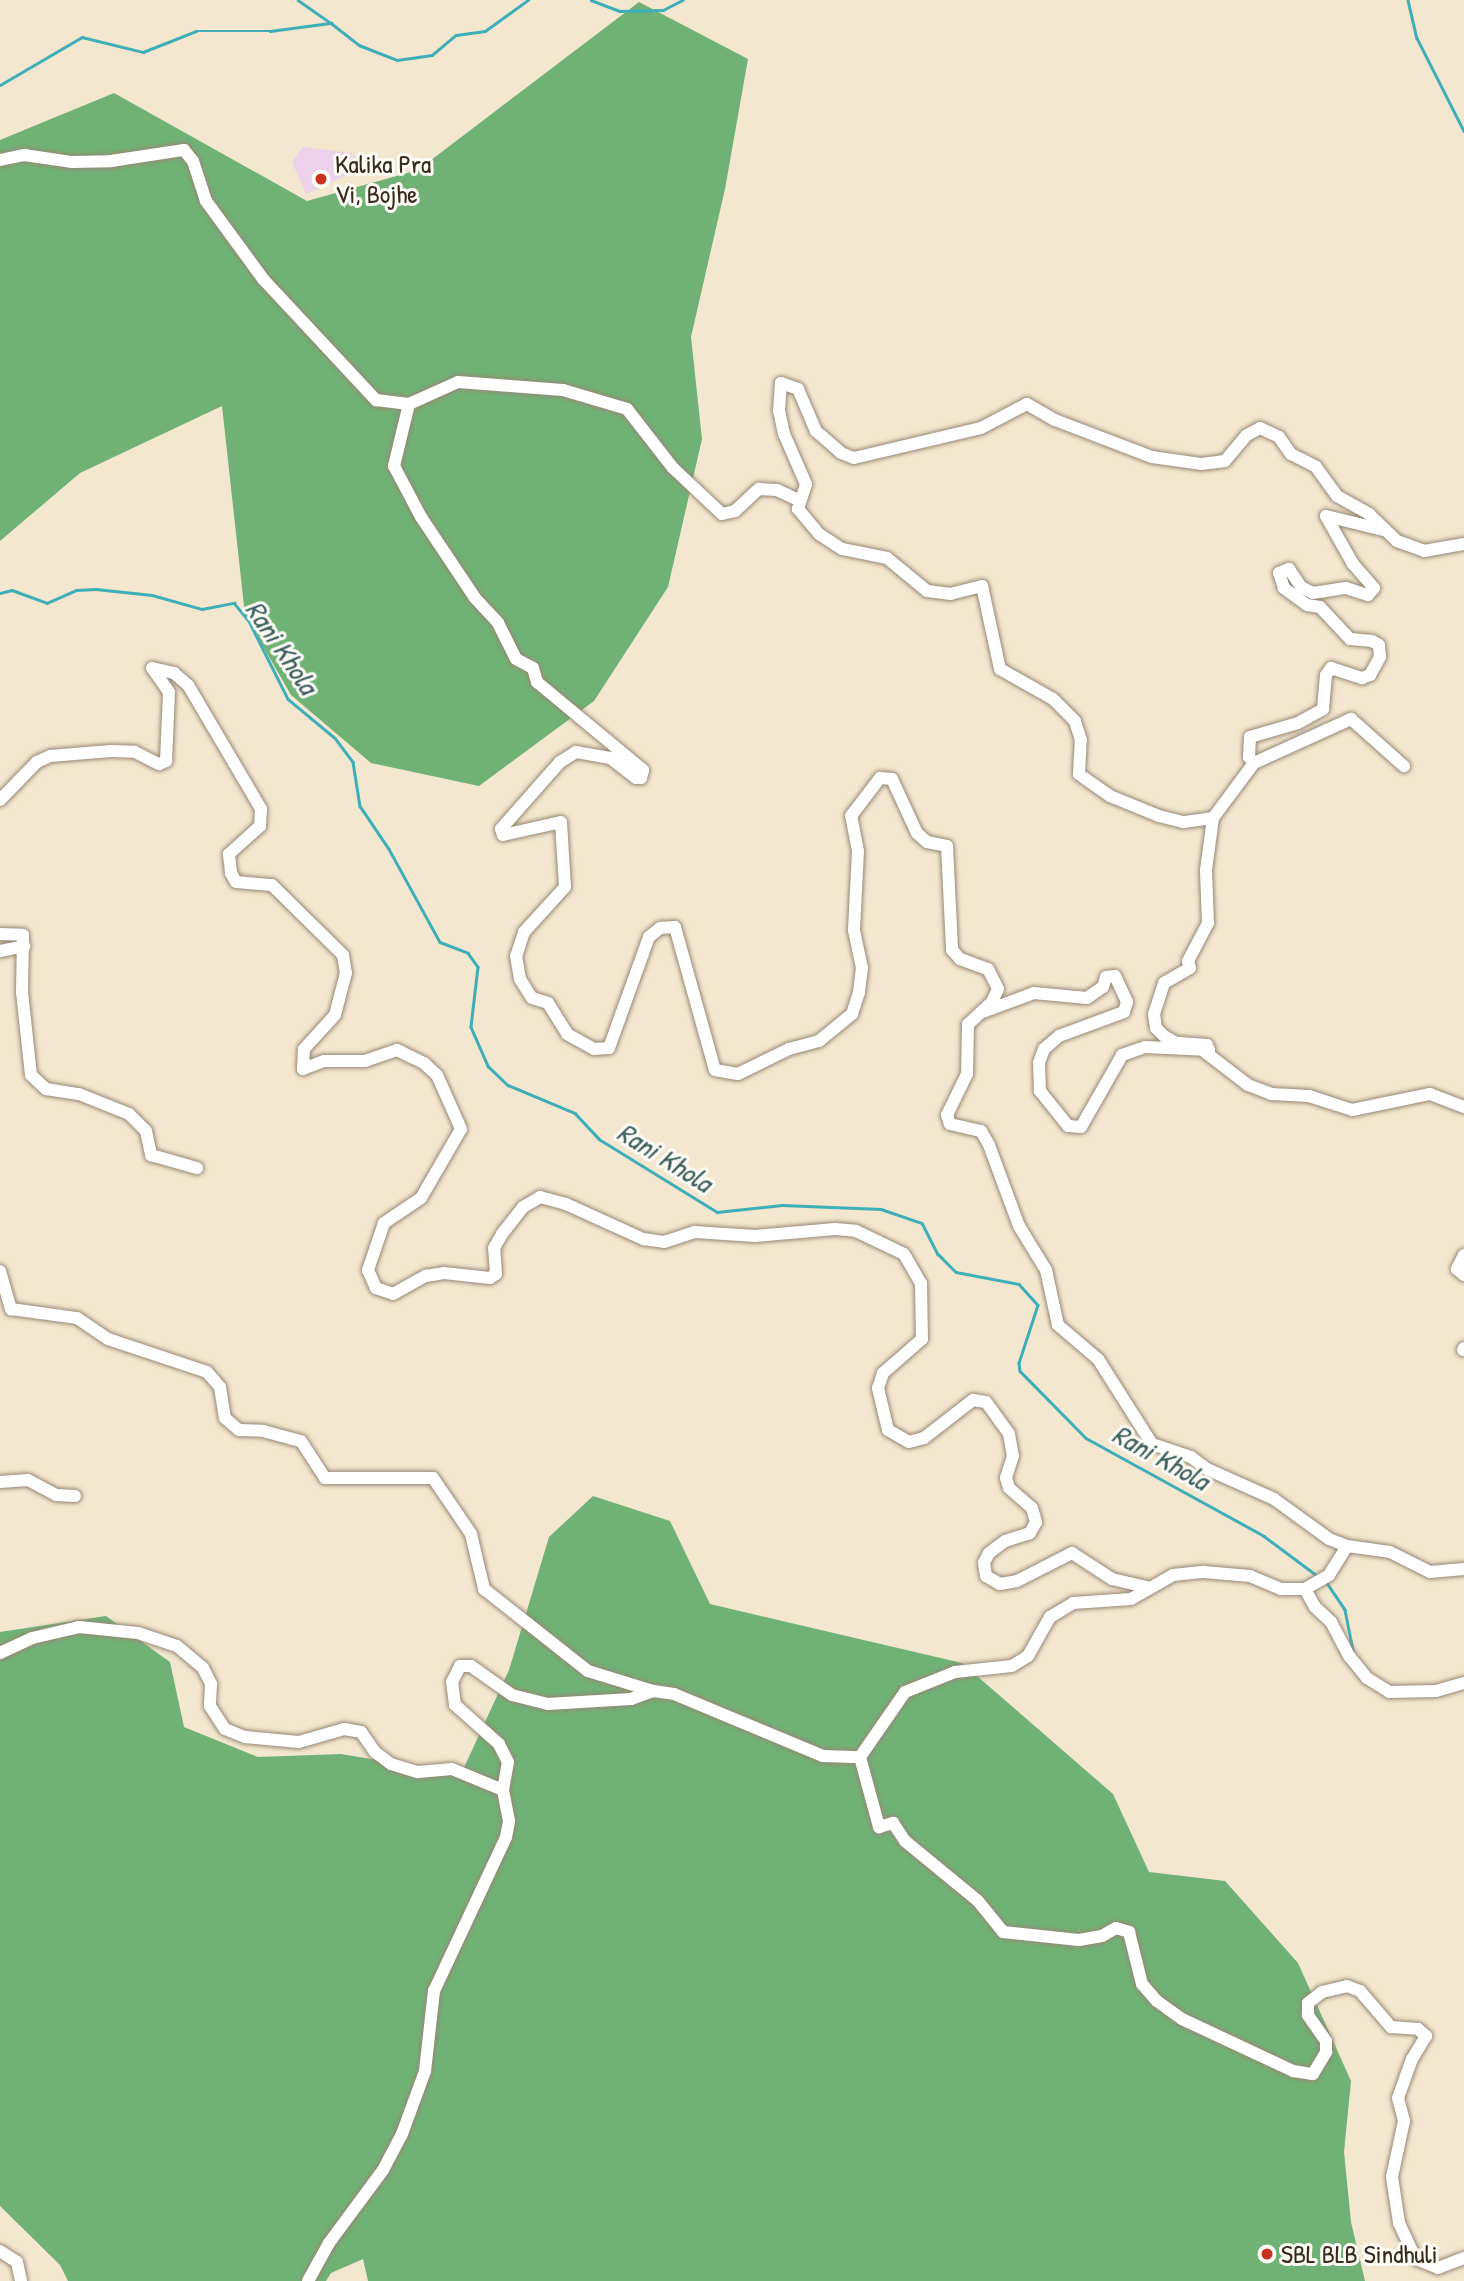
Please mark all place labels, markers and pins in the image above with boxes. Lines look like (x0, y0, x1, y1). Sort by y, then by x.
place label: Kalika Pra Vi, Bojhe (335, 148, 431, 210)
marker: Kalika Pra Vi, Bojhe (313, 171, 329, 187)
place label: SBL BLB Sindhuli (1281, 2238, 1437, 2270)
marker: SBL BLB Sindhuli (1259, 2246, 1275, 2262)

